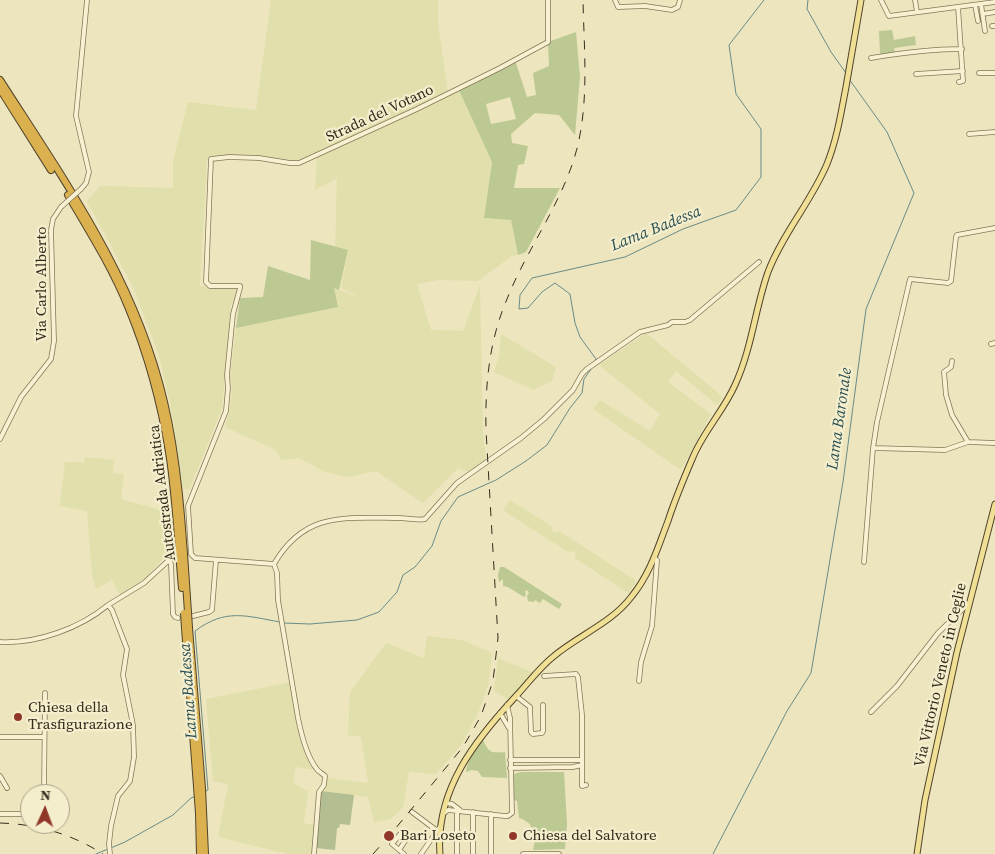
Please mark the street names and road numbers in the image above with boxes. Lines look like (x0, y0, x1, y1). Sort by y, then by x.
street label: Strada del Votano (323, 81, 437, 147)
street label: Via Carlo Alberto (33, 226, 51, 342)
street label: Autostrada Adriatica (146, 424, 180, 562)
street label: Via Vittorio Veneto in Ceglie (911, 581, 971, 769)

